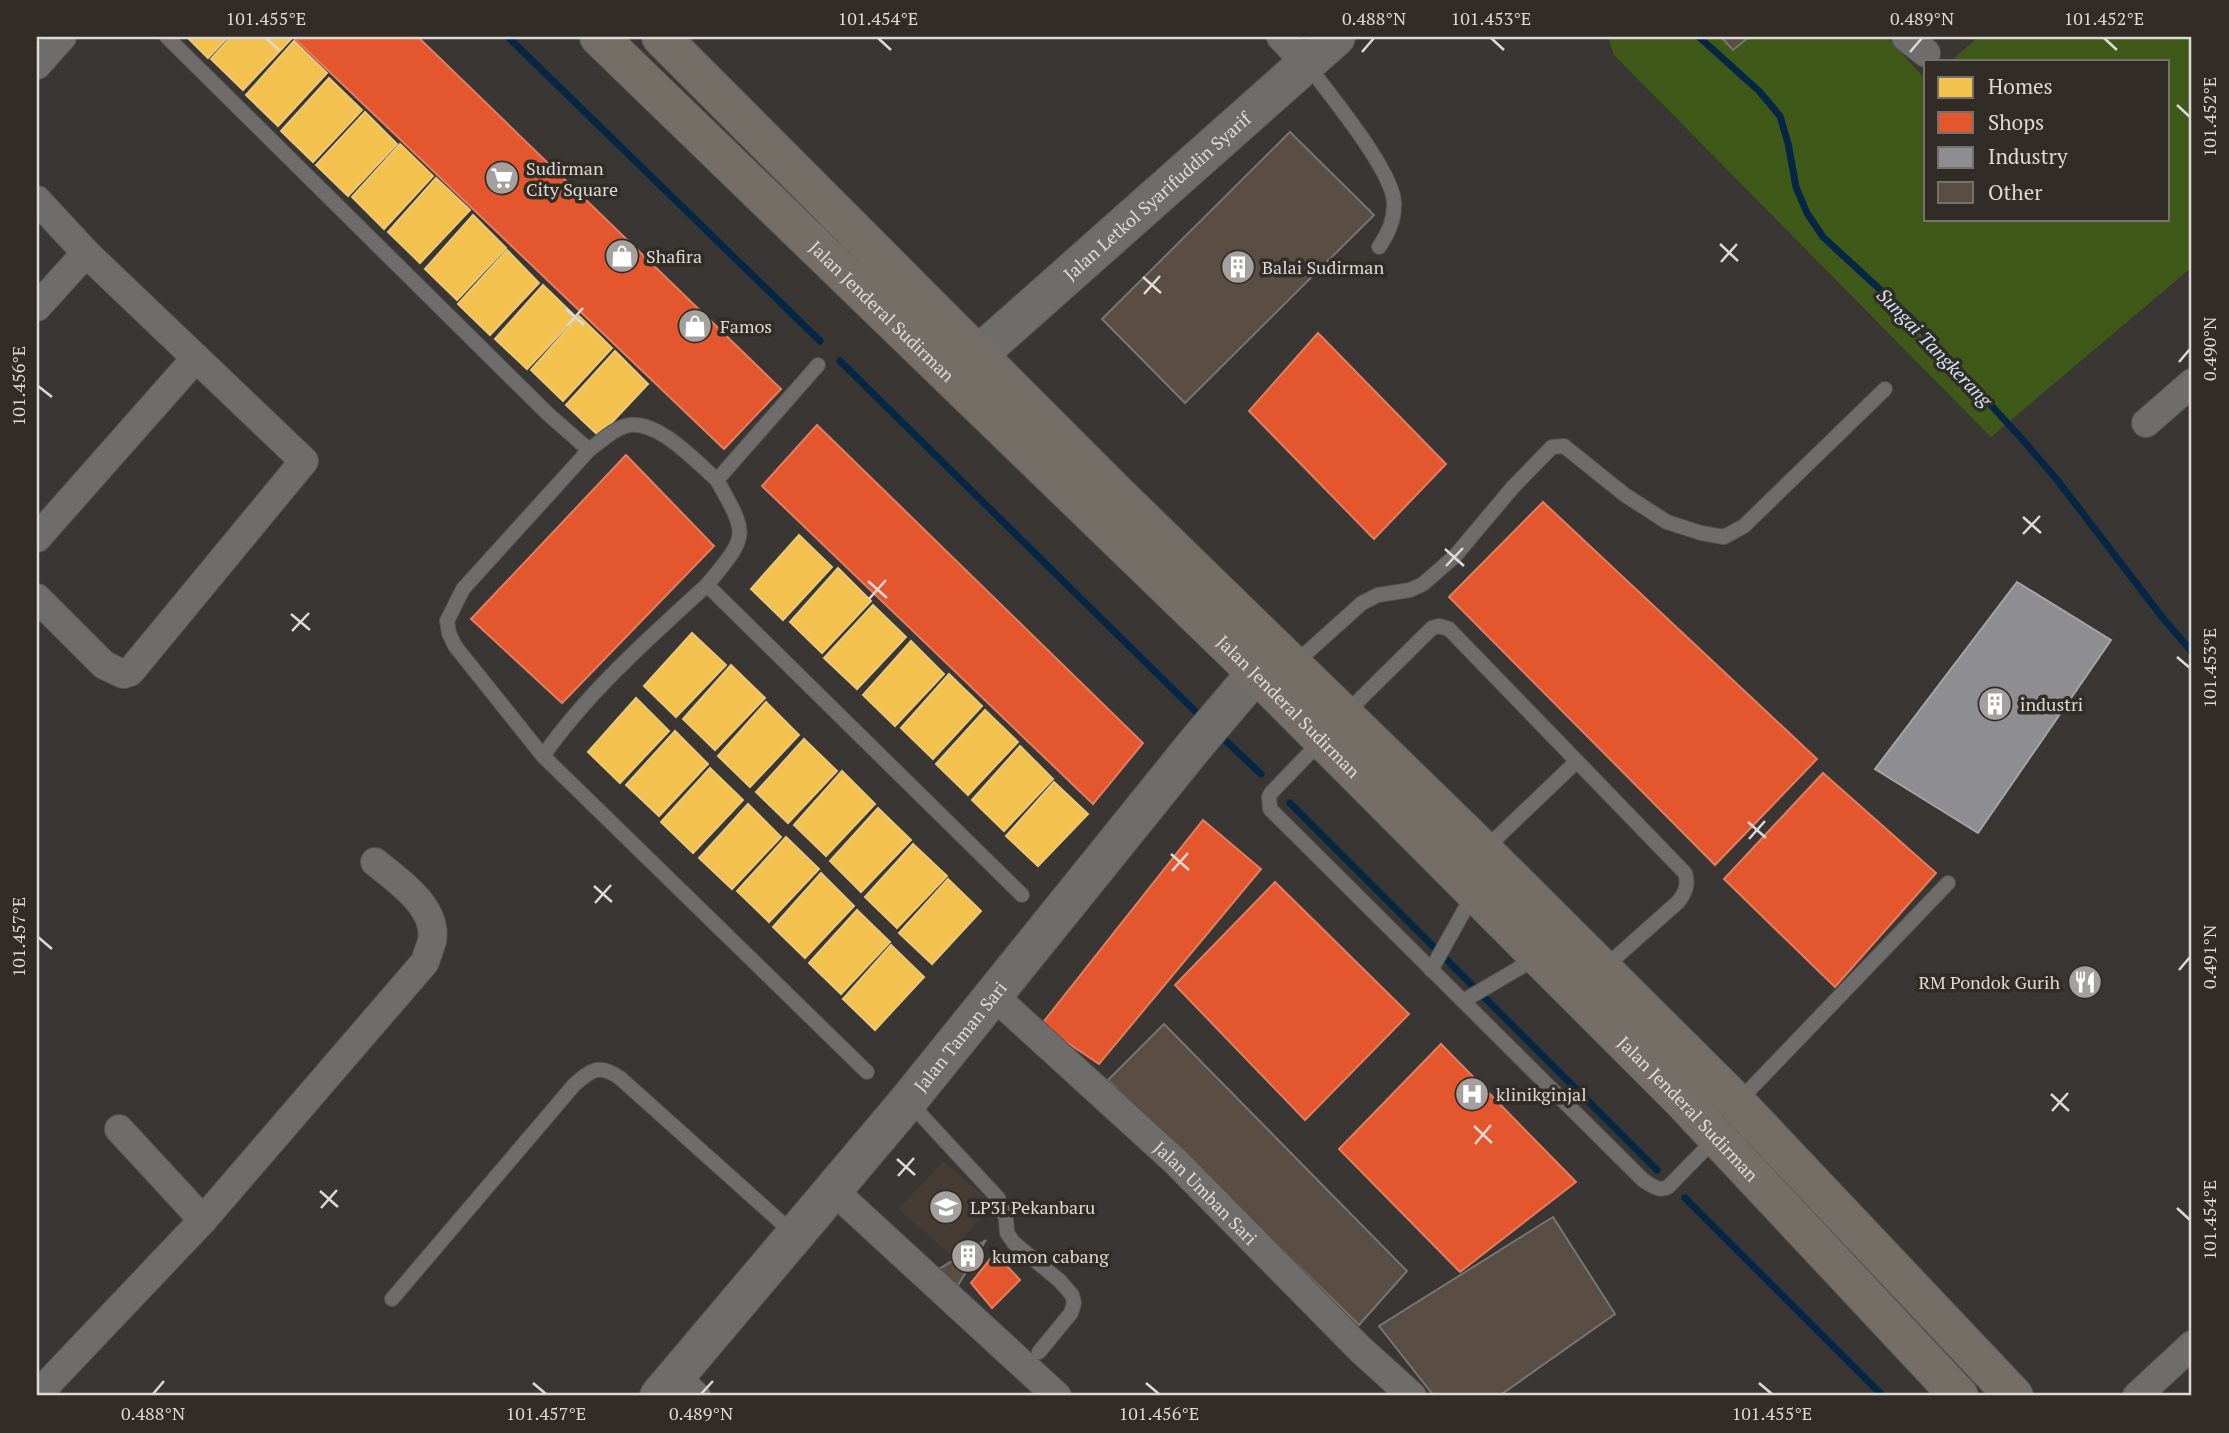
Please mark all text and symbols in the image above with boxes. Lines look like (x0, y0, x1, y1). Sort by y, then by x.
text: 101.455°E (226, 6, 306, 30)
text: 101.454°E (838, 6, 918, 30)
text: 0.488°N (1342, 6, 1406, 30)
text: 101.453°E (1451, 6, 1531, 30)
text: 0.489°N (1890, 6, 1954, 30)
text: 101.452°E (2064, 6, 2144, 30)
legend (1924, 60, 2170, 220)
text: Homes (1988, 72, 2053, 100)
text: 101.452°E (2197, 77, 2221, 157)
street label: Jalan Letkol Syarifuddin Syarif (1058, 105, 1257, 286)
text: Shops (1988, 108, 2044, 136)
text: Industry (1988, 142, 2068, 170)
place label: Sudirman City Square (526, 156, 618, 201)
supermarket icon: Sudirman City Square (483, 159, 521, 197)
text: Other (1988, 178, 2042, 206)
street label: Jalan Jenderal Sudirman (804, 235, 960, 387)
shop icon: Shafira (603, 237, 641, 275)
place label: Shafira (646, 244, 702, 268)
building icon: Balai Sudirman (1219, 248, 1257, 286)
place label: Balai Sudirman (1262, 255, 1384, 279)
water label: Sungai Tangkerang (1872, 282, 1999, 413)
shop icon: Famos (676, 307, 714, 345)
place label: Famos (720, 314, 772, 338)
text: 0.490°N (2197, 317, 2221, 381)
text: 101.456°E (6, 346, 30, 426)
text: 101.453°E (2197, 628, 2221, 708)
street label: Jalan Jenderal Sudirman (1212, 630, 1366, 783)
building icon: industri (1976, 685, 2014, 723)
place label: industri (2020, 692, 2083, 716)
text: 101.457°E (6, 897, 30, 977)
text: 0.491°N (2197, 925, 2221, 989)
restaurant icon: RM Pondok Gurih (2066, 963, 2104, 1001)
place label: RM Pondok Gurih (1919, 970, 2060, 994)
street label: Jalan Taman Sari (908, 976, 1012, 1097)
street label: Jalan Jenderal Sudirman (1613, 1031, 1764, 1187)
hospital icon: klinikginjal (1453, 1075, 1491, 1113)
place label: klinikginjal (1496, 1082, 1587, 1106)
street label: Jalan Umban Sari (1149, 1136, 1263, 1250)
text: 101.454°E (2197, 1180, 2221, 1260)
school or university icon: LP3I Pekanbaru (927, 1188, 965, 1226)
place label: LP3I Pekanbaru (970, 1195, 1095, 1219)
building icon: kumon cabang (949, 1237, 987, 1275)
place label: kumon cabang (992, 1244, 1109, 1268)
text: 0.488°N (121, 1401, 185, 1425)
text: 101.457°E (506, 1401, 586, 1425)
text: 0.489°N (669, 1401, 733, 1425)
text: 101.456°E (1119, 1401, 1199, 1425)
text: 101.455°E (1732, 1401, 1812, 1425)

